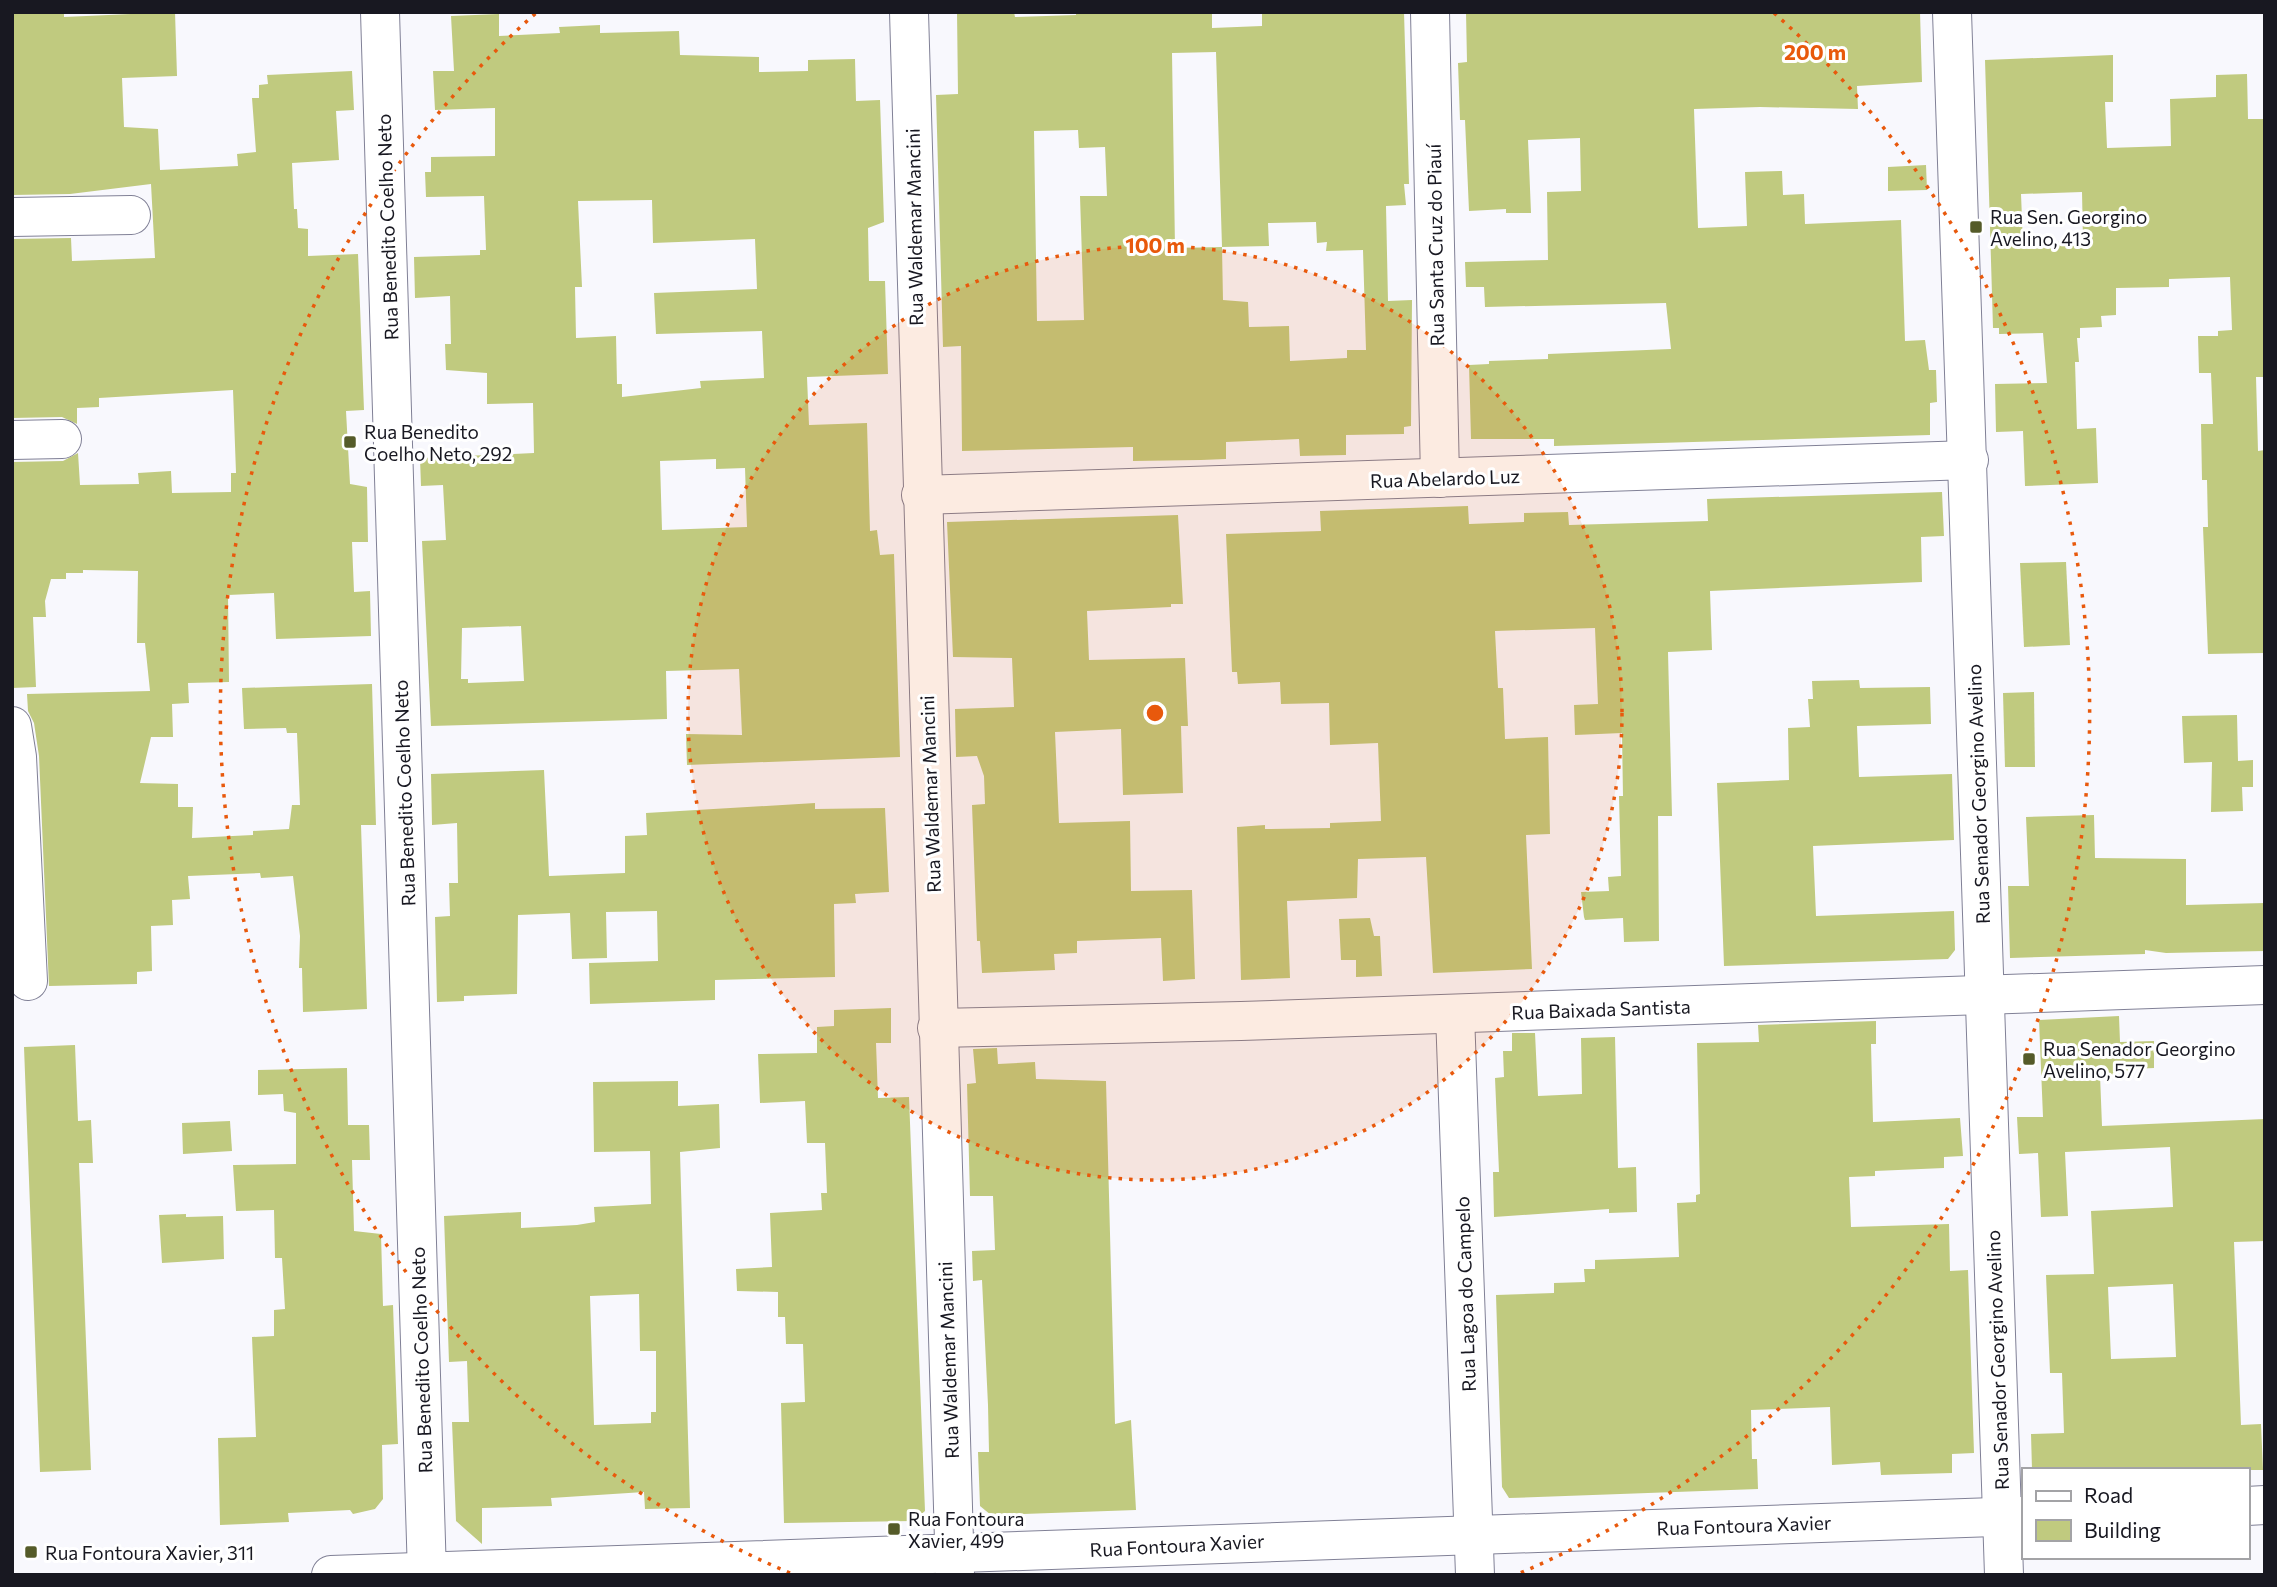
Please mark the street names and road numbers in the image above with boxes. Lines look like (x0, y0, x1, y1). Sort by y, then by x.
street label: Rua Benedito Coelho Neto (372, 113, 402, 341)
street label: Rua Waldemar Mancini (901, 128, 927, 326)
street label: Rua Santa Cruz do Piauí (1422, 142, 1448, 347)
street label: Rua Abelardo Luz (1370, 464, 1520, 492)
street label: Rua Senador Georgino Avelino (1962, 664, 1994, 924)
street label: Rua Benedito Coelho Neto (389, 679, 419, 907)
street label: Rua Waldemar Mancini (915, 695, 945, 893)
street label: Rua Baixada Santista (1511, 994, 1691, 1024)
street label: Rua Lagoa do Campelo (1450, 1196, 1480, 1392)
street label: Rua Senador Georgino Avelino (1981, 1230, 2013, 1490)
street label: Rua Benedito Coelho Neto (406, 1246, 436, 1474)
street label: Rua Waldemar Mancini (933, 1261, 963, 1459)
street label: Rua Fontoura Xavier (1656, 1510, 1832, 1540)
street label: Rua Fontoura Xavier (1089, 1529, 1265, 1561)

